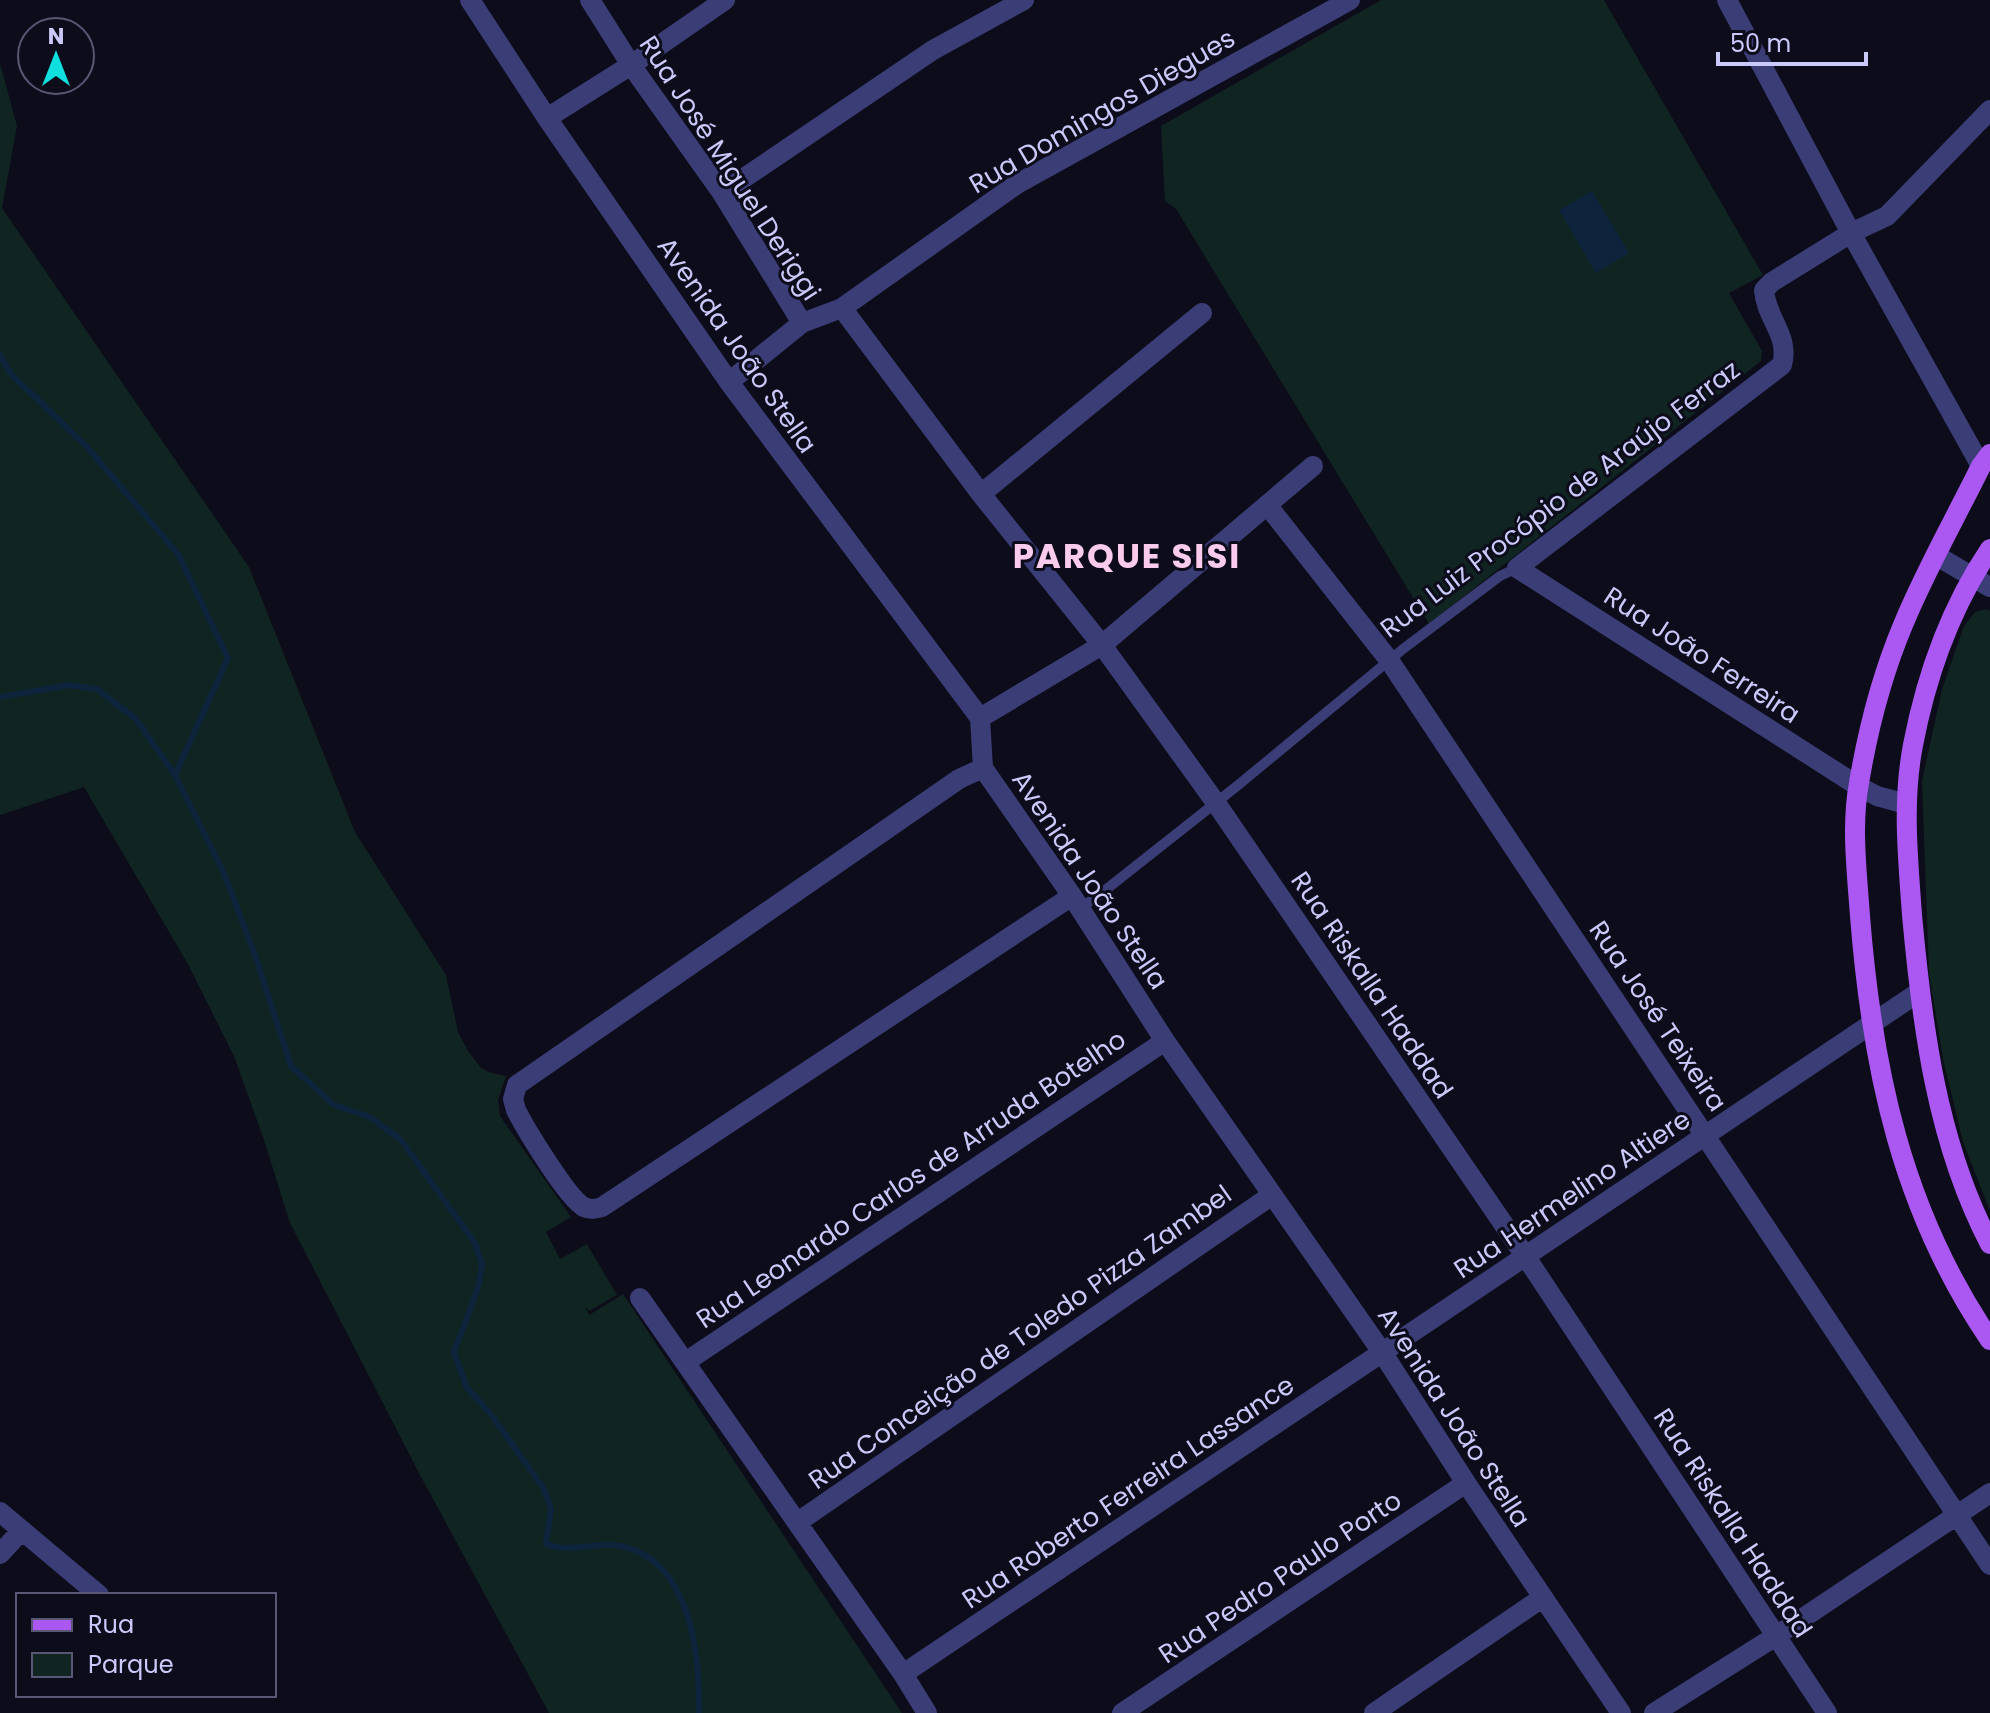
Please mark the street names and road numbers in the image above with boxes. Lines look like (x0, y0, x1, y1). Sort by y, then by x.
street label: Rua Domingos Diegues (963, 20, 1241, 202)
street label: Rua José Miguel Deriggi (631, 29, 829, 307)
street label: Avenida João Stella (649, 230, 825, 460)
street label: Rua Luiz Procópio de Araújo Ferraz (1373, 352, 1747, 646)
street label: Rua João Ferreira (1597, 578, 1807, 732)
street label: Avenida João Stella (1003, 764, 1177, 996)
street label: Rua Riskalla Haddad (1282, 864, 1462, 1106)
street label: Rua José Teixeira (1581, 914, 1735, 1118)
street label: Rua Leonardo Carlos de Arruda Botelho (689, 1021, 1133, 1337)
street label: Rua Hermelino Altiere (1447, 1101, 1697, 1287)
street label: Rua Conceição de Toledo Pizza Zambel (801, 1176, 1239, 1498)
street label: Avenida João Stella (1369, 1300, 1539, 1534)
street label: Rua Roberto Ferreira Lassance (955, 1367, 1301, 1617)
street label: Rua Riskalla Haddad (1645, 1401, 1821, 1645)
street label: Rua Pedro Paulo Porto (1151, 1482, 1409, 1672)

